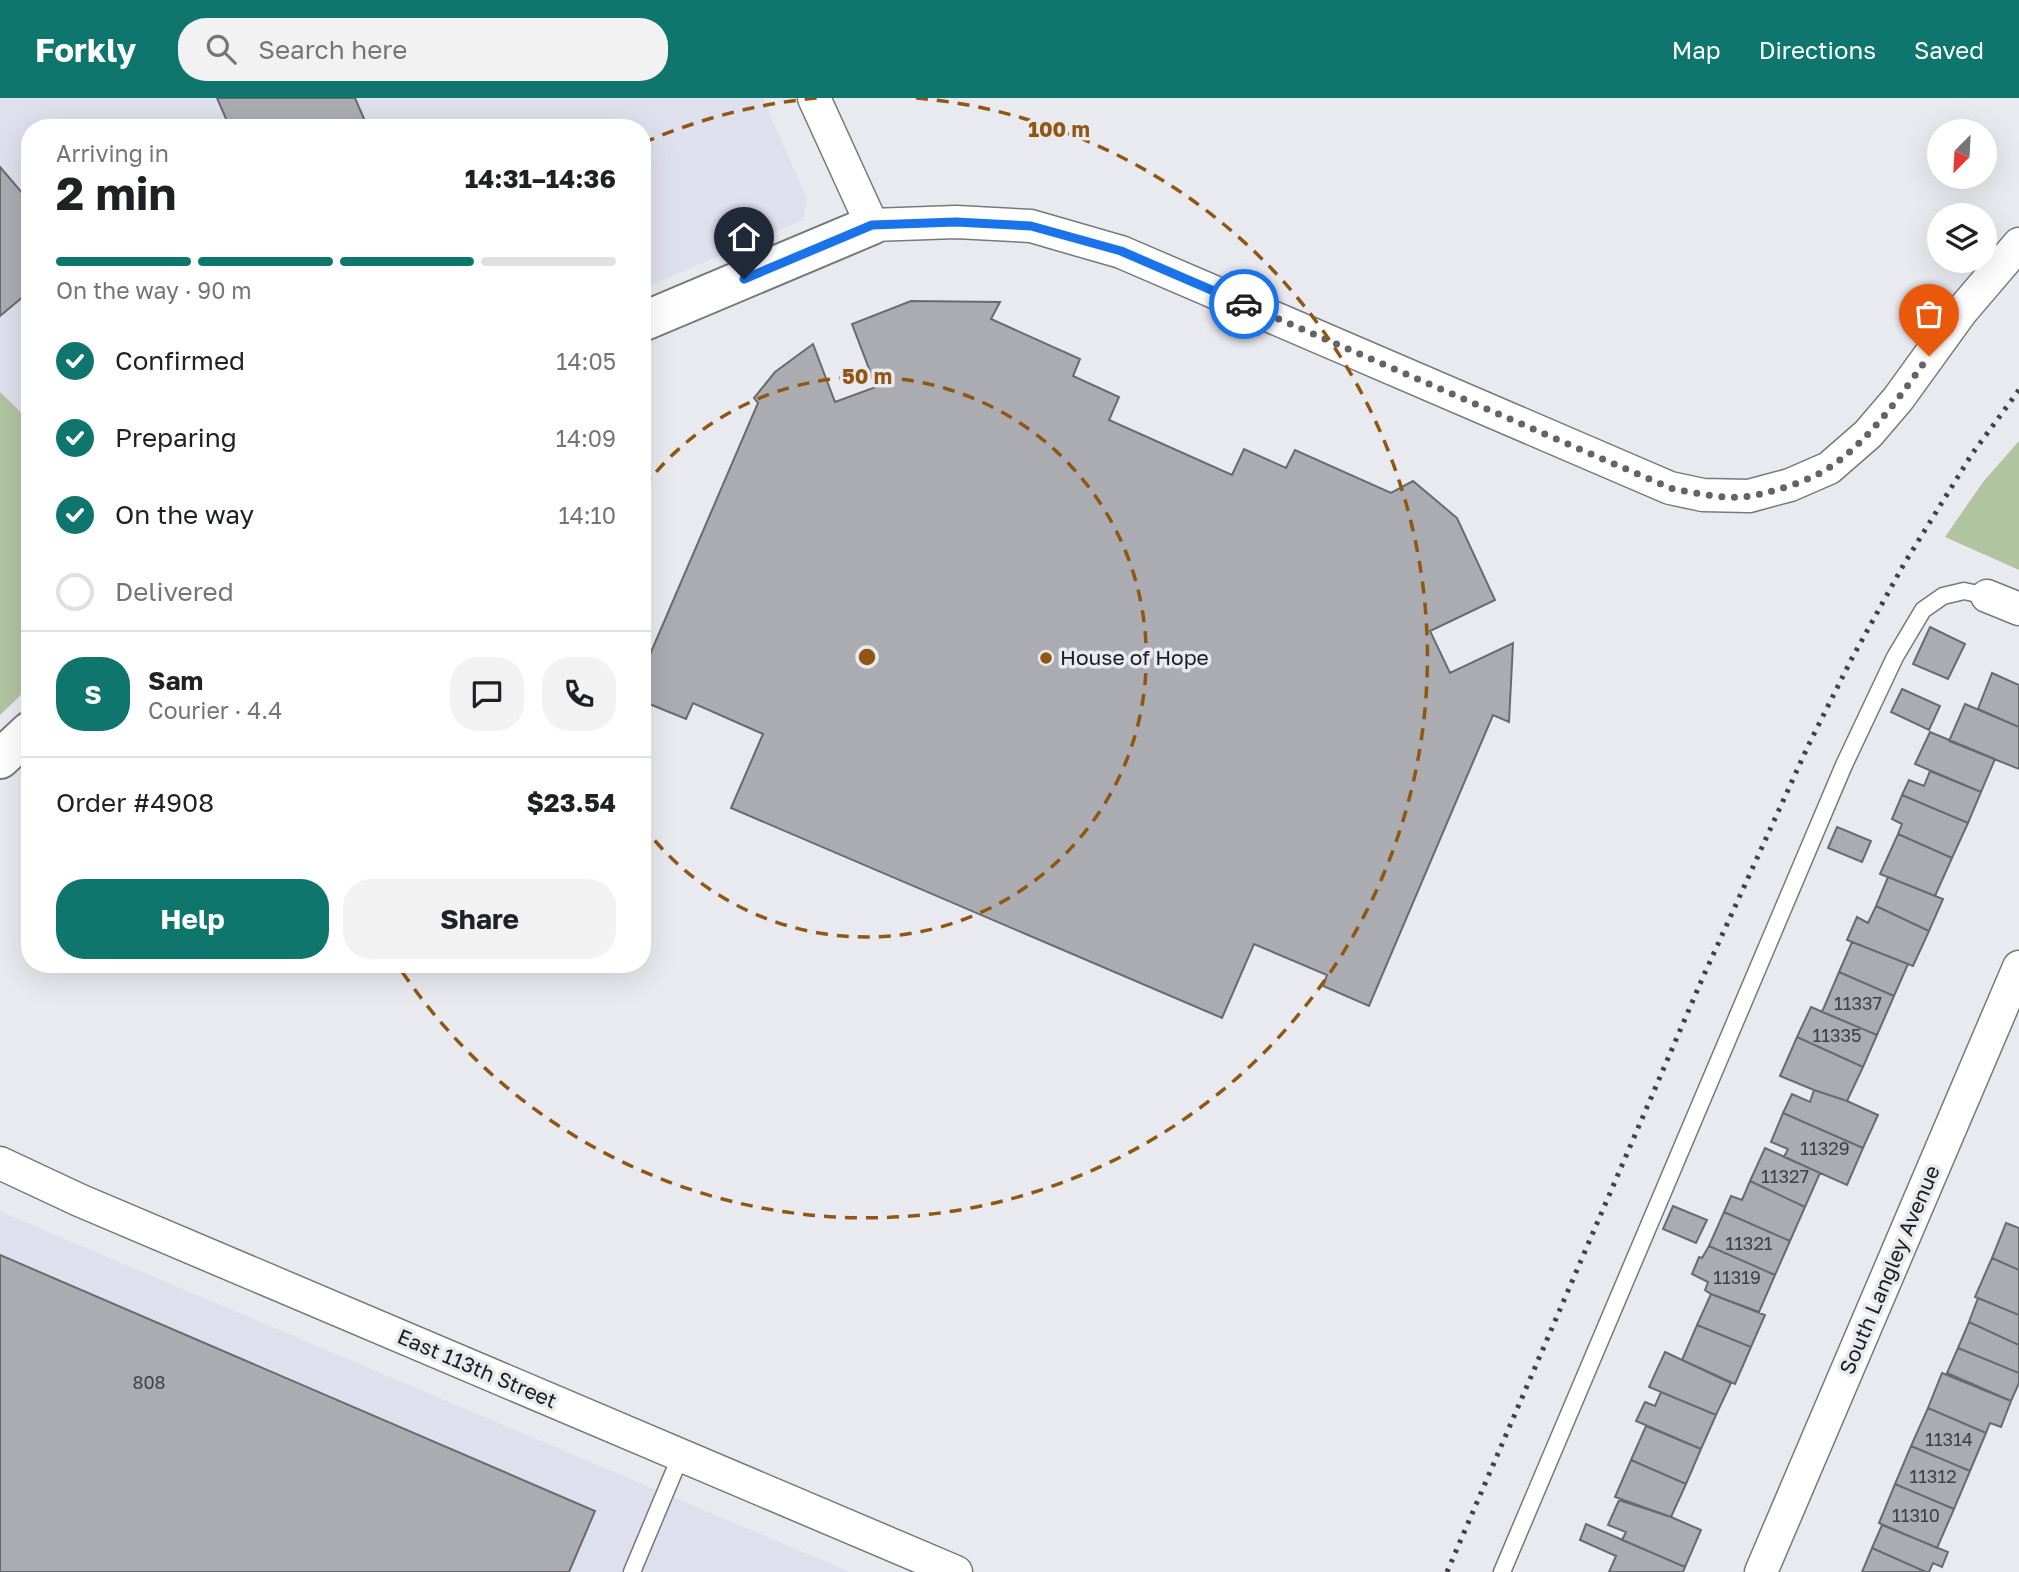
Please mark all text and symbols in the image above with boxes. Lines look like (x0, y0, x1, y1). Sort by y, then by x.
search box (178, 18, 668, 81)
text: Forkly (35, 30, 136, 69)
icon: search (202, 30, 240, 68)
text: Search here (258, 34, 407, 65)
text: Map (1672, 35, 1721, 64)
text: Directions (1759, 35, 1876, 64)
text: Saved (1914, 35, 1984, 64)
text: 100 m (1028, 116, 1090, 142)
north arrow (1927, 119, 1997, 189)
map controls (1927, 119, 1997, 273)
text: Arriving in (56, 139, 169, 167)
text: 14:31–14:36 (465, 163, 616, 194)
text: 2 min (56, 165, 176, 220)
button: layers (1927, 203, 1997, 273)
pin (714, 207, 774, 279)
icon: home (725, 218, 763, 256)
courier (1209, 269, 1279, 339)
text: On the way · 90 m (56, 276, 252, 304)
pin (1899, 284, 1959, 356)
icon: car (1225, 285, 1263, 323)
icon: bag (1910, 295, 1948, 333)
icon: check (56, 342, 94, 380)
text: Confirmed (115, 345, 245, 376)
text: 14:05 (556, 347, 616, 375)
text: 50 m (842, 363, 892, 389)
icon: check (56, 419, 94, 457)
text: Preparing (115, 422, 237, 453)
text: 14:09 (556, 424, 616, 452)
icon: check (56, 496, 94, 534)
text: On the way (115, 499, 254, 530)
text: 14:10 (559, 501, 616, 529)
text: Delivered (115, 576, 234, 607)
place label: House of Hope (1060, 644, 1209, 670)
centre of rings (855, 645, 879, 669)
marker: House of Hope (1038, 650, 1054, 666)
button: chat (450, 657, 524, 731)
button: phone (542, 657, 616, 731)
text: Sam (148, 665, 203, 696)
text: S (84, 679, 102, 710)
text: Courier · 4.4 (148, 696, 282, 724)
text: Order #4908 (56, 787, 214, 818)
text: $23.54 (526, 787, 616, 818)
button: Help (56, 879, 329, 959)
button: Share (343, 879, 616, 959)
house number: 11337 (1834, 992, 1882, 1014)
house number: 11335 (1813, 1024, 1861, 1046)
house number: 11329 (1800, 1137, 1850, 1159)
street label: South Langley Avenue (1833, 1161, 1945, 1378)
house number: 11327 (1761, 1165, 1809, 1187)
house number: 11321 (1725, 1232, 1773, 1254)
house number: 11319 (1713, 1266, 1761, 1288)
street label: East 113th Street (394, 1323, 561, 1413)
house number: 808 (132, 1371, 166, 1393)
house number: 11314 (1925, 1428, 1973, 1450)
house number: 11312 (1909, 1465, 1957, 1487)
house number: 11310 (1892, 1504, 1940, 1526)

